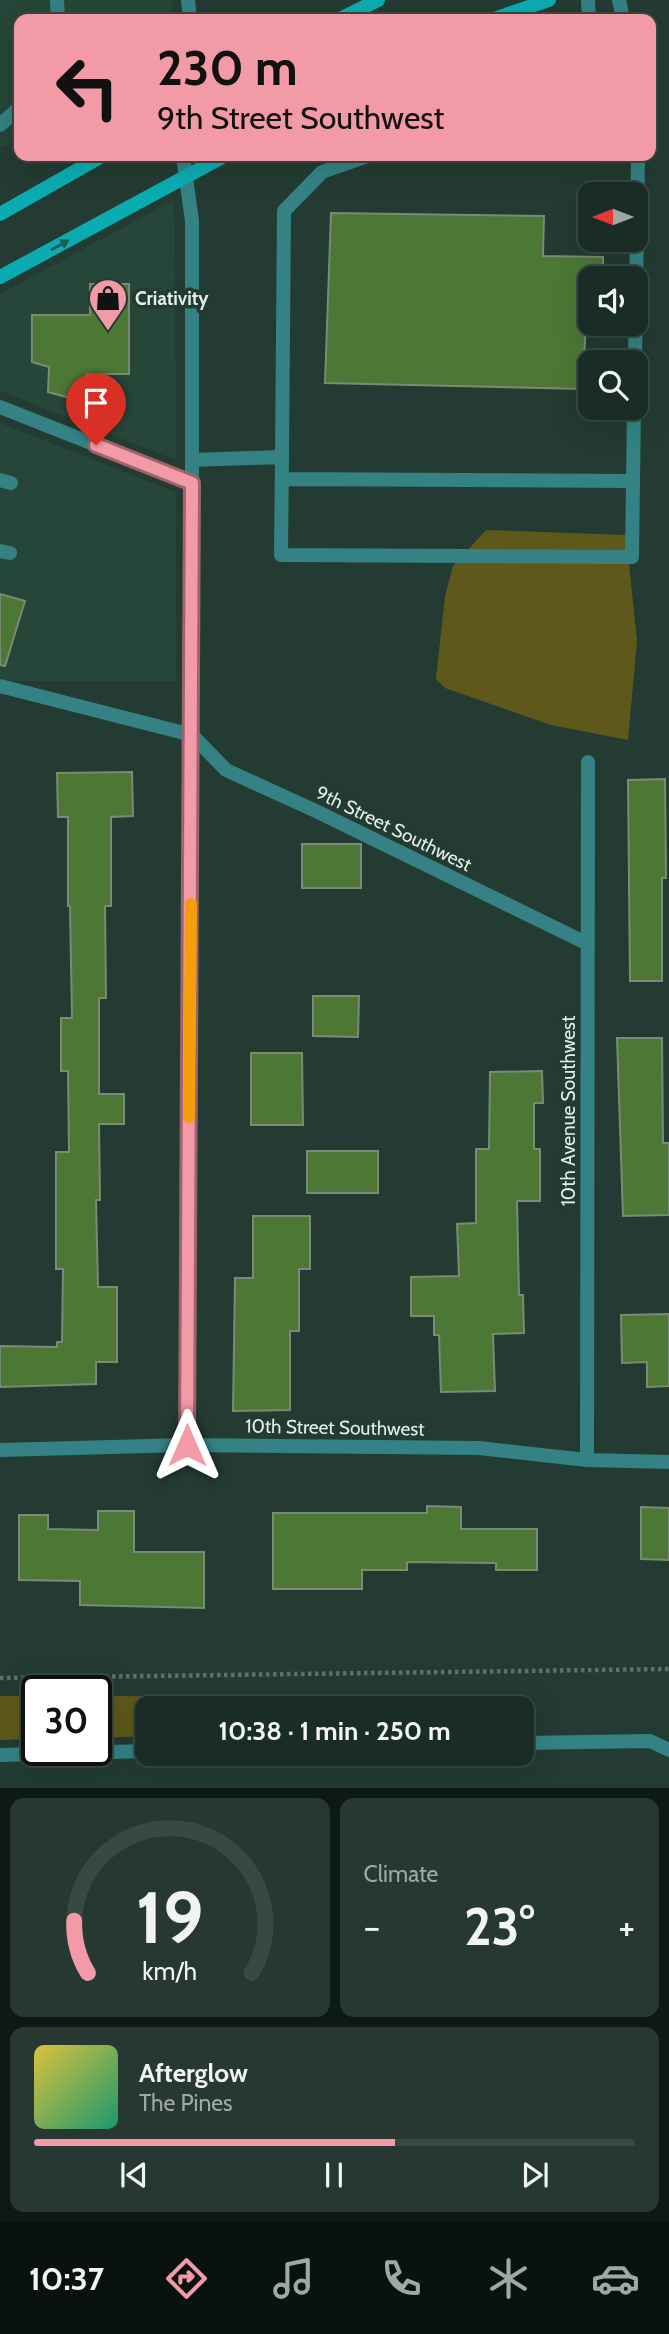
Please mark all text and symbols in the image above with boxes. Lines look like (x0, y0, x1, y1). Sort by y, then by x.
text: 230 m (157, 38, 298, 97)
icon: left (42, 42, 133, 133)
text: 9th Street Southwest (157, 98, 444, 137)
north arrow (578, 182, 648, 252)
map controls (578, 182, 648, 420)
one-way arrow (50, 239, 70, 251)
button: sound (578, 266, 648, 336)
shop icon: Criativity (87, 277, 129, 332)
place label: Criativity (135, 287, 209, 310)
button: search (578, 350, 648, 420)
pin (66, 373, 126, 445)
icon: arrive (77, 384, 115, 422)
street label: 9th Street Southwest (312, 781, 476, 876)
street label: 10th Avenue Southwest (557, 1015, 580, 1206)
position arrow (150, 1408, 224, 1482)
street label: 10th Street Southwest (245, 1414, 425, 1441)
speed limit sign: 30 (21, 1675, 112, 1766)
text: 10:38 · 1 min · 250 m (218, 1715, 451, 1747)
text: Climate (364, 1860, 438, 1888)
text: 19 (136, 1874, 204, 1962)
text: 23° (464, 1895, 535, 1958)
text: − (364, 1903, 380, 1950)
text: + (618, 1903, 635, 1950)
text: km/h (142, 1956, 197, 1986)
text: Afterglow (139, 2057, 248, 2089)
text: The Pines (139, 2089, 233, 2117)
icon: previous (115, 2156, 153, 2194)
icon: pause (315, 2156, 353, 2194)
icon: next (516, 2156, 554, 2194)
icon: directions (162, 2254, 211, 2303)
icon: music (269, 2254, 318, 2303)
icon: phone (377, 2254, 426, 2303)
icon: climate (484, 2254, 533, 2303)
icon: car (591, 2254, 640, 2303)
text: 10:37 (29, 2259, 104, 2298)

